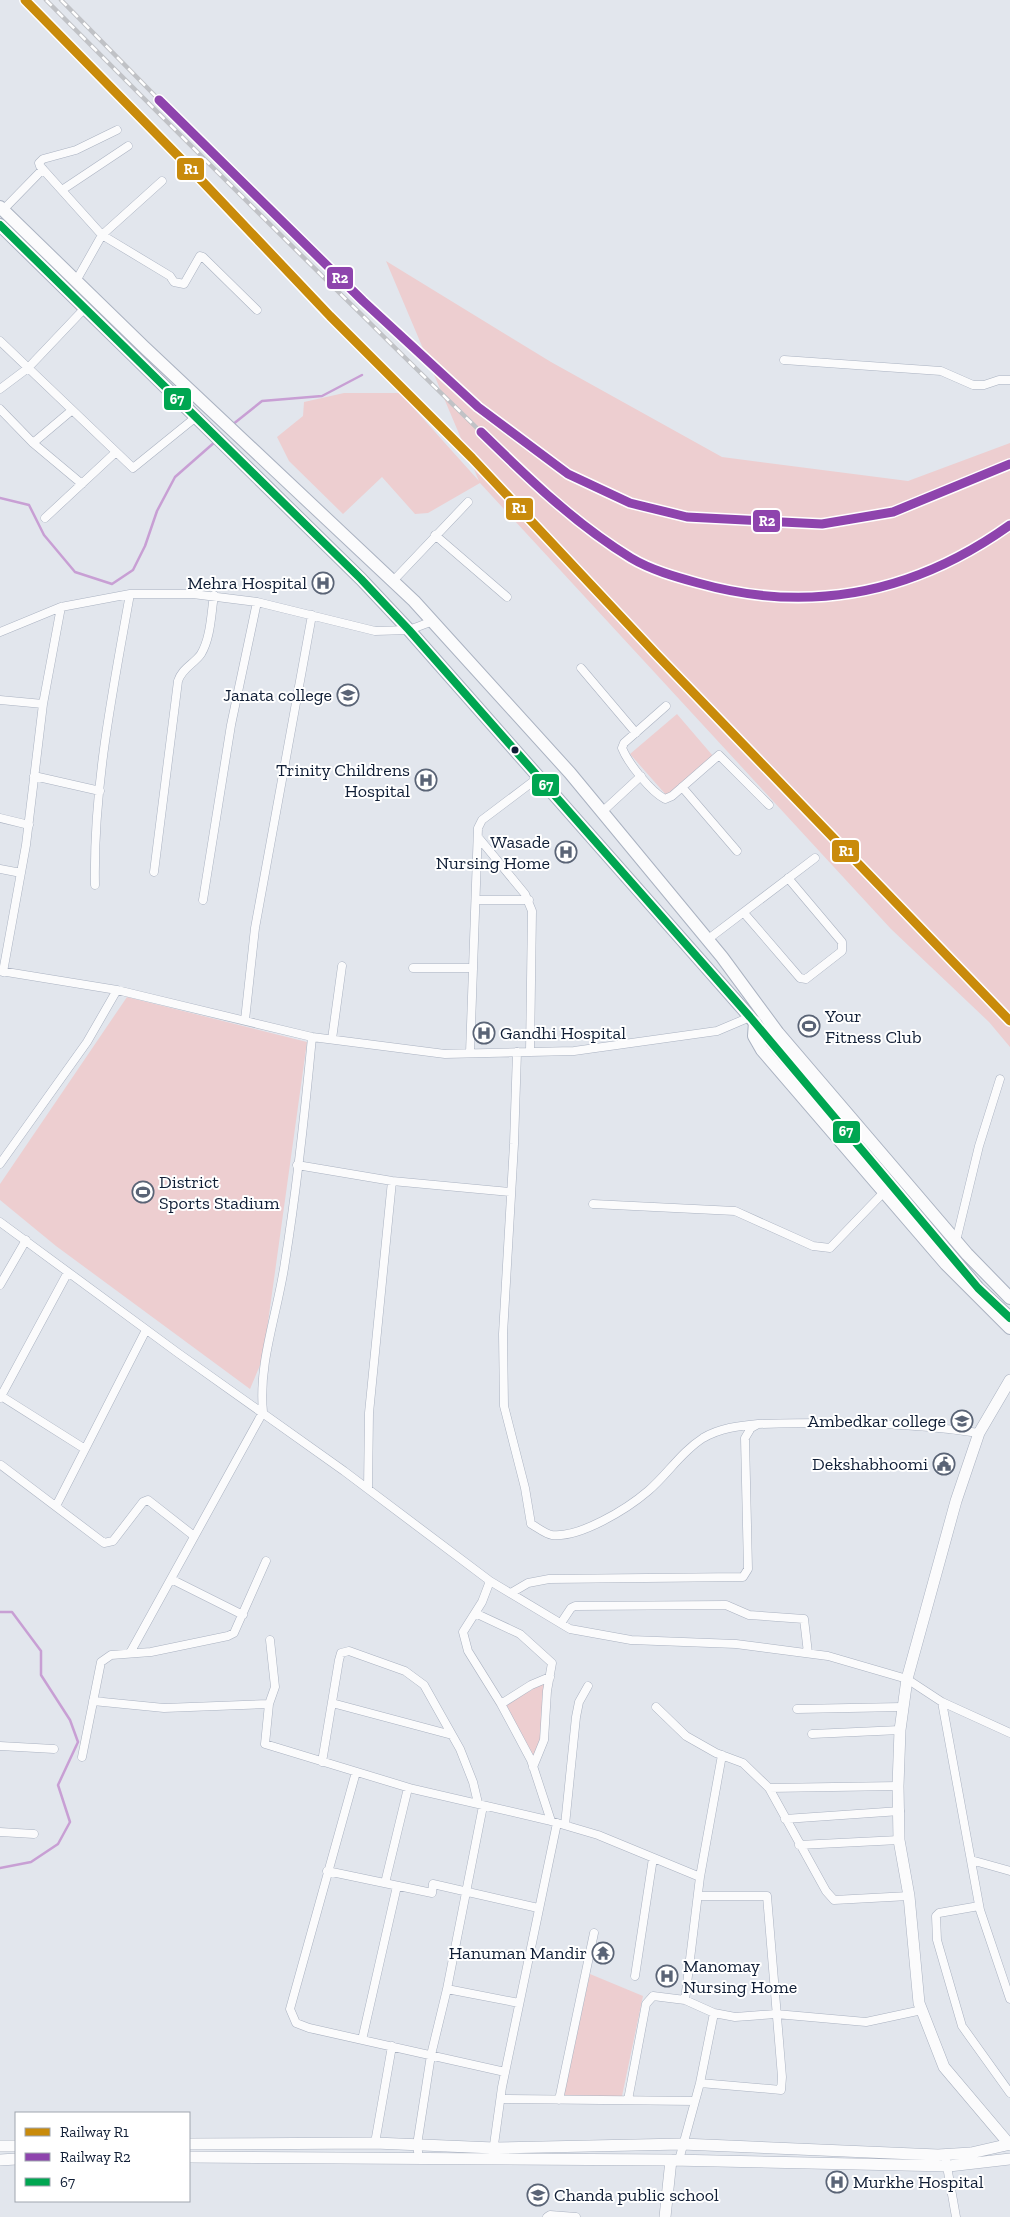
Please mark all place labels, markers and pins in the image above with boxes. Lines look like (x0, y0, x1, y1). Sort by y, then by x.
hospital icon: Mehra Hospital (311, 571, 335, 595)
place label: Mehra Hospital (187, 572, 307, 594)
school or university icon: Janata college (336, 683, 360, 707)
place label: Janata college (223, 684, 332, 706)
unlabelled marker (510, 745, 520, 755)
place label: Trinity Childrens Hospital (276, 759, 410, 802)
hospital icon: Trinity Childrens Hospital (414, 768, 438, 792)
place label: Wasade Nursing Home (436, 831, 550, 874)
hospital icon: Wasade Nursing Home (554, 840, 578, 864)
place label: Your Fitness Club (824, 1005, 922, 1048)
sports icon: Your Fitness Club (797, 1014, 821, 1038)
hospital icon: Gandhi Hospital (472, 1021, 496, 1045)
place label: Gandhi Hospital (500, 1022, 626, 1044)
place label: District Sports Stadium (159, 1171, 280, 1214)
sports icon: District Sports Stadium (131, 1180, 155, 1204)
school or university icon: Ambedkar college (950, 1409, 974, 1433)
place label: Ambedkar college (808, 1410, 946, 1432)
public building icon: Dekshabhoomi (932, 1452, 956, 1476)
place label: Dekshabhoomi (812, 1453, 928, 1475)
temple icon: Hanuman Mandir (591, 1941, 615, 1965)
place label: Hanuman Mandir (449, 1942, 587, 1964)
place label: Manomay Nursing Home (683, 1955, 797, 1998)
hospital icon: Manomay Nursing Home (655, 1964, 679, 1988)
hospital icon: Murkhe Hospital (825, 2170, 849, 2194)
place label: Murkhe Hospital (853, 2171, 984, 2193)
school or university icon: Chanda public school (526, 2183, 550, 2207)
place label: Chanda public school (554, 2184, 719, 2206)

